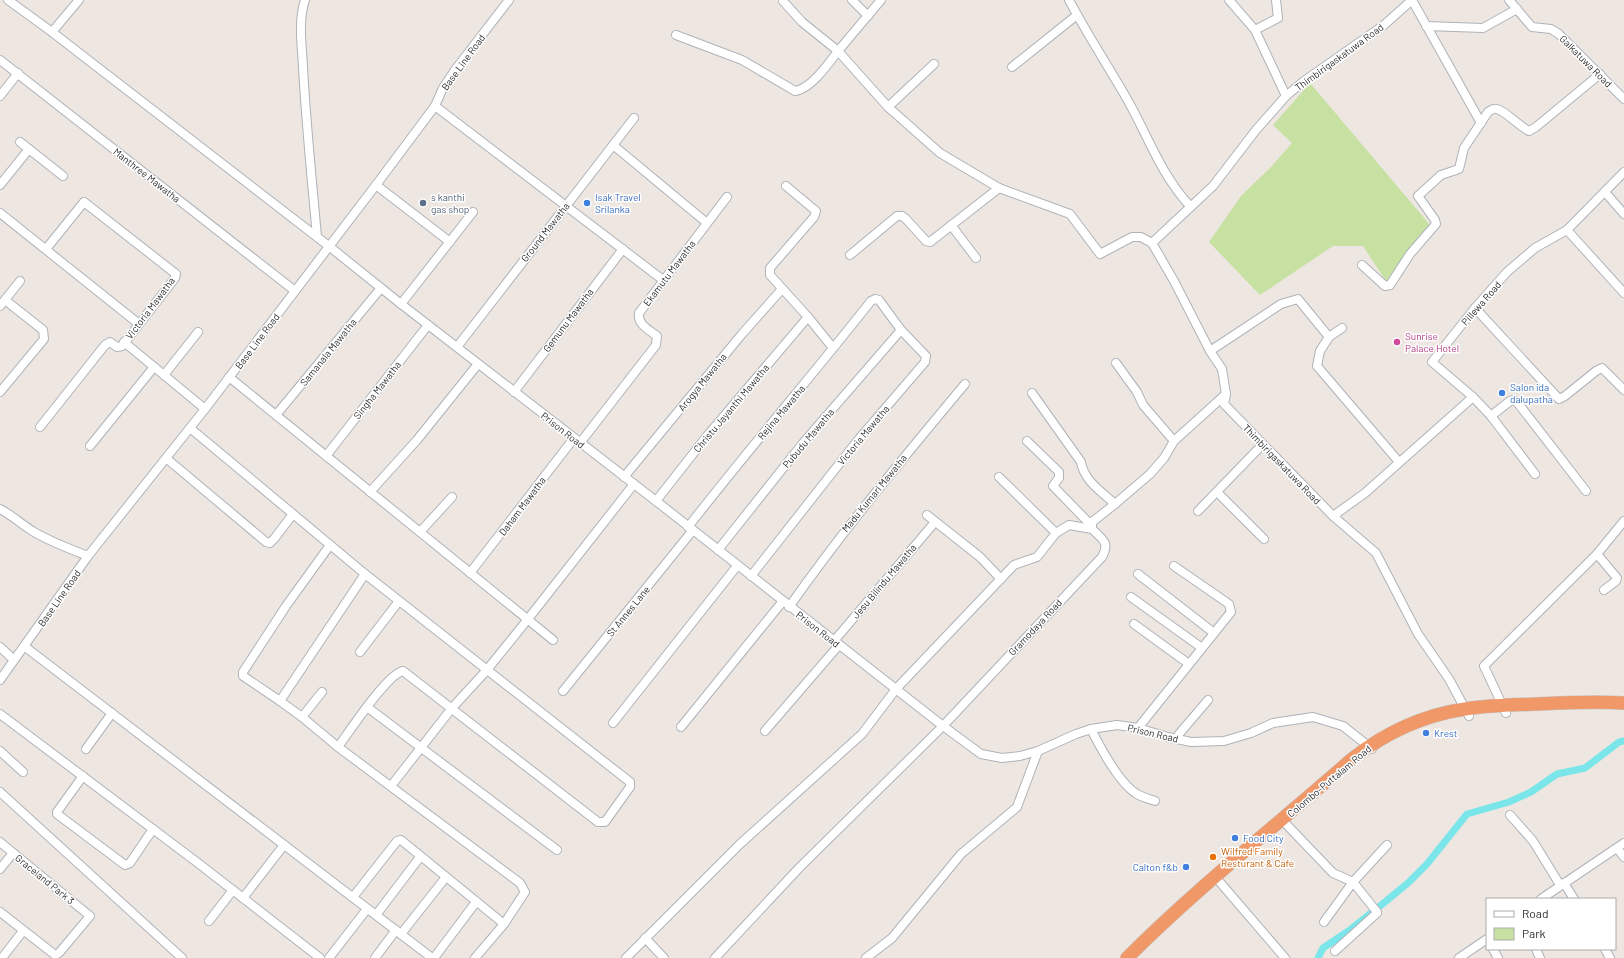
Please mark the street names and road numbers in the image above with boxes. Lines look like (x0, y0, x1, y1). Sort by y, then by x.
street label: Thimbirigaskatuwa Road (1292, 21, 1386, 93)
street label: Base Line Road (439, 32, 487, 92)
street label: Galkatuwa Road (1557, 32, 1615, 90)
street label: Manthree Mawatha (111, 145, 183, 205)
street label: Ground Mawatha (518, 200, 572, 264)
street label: Ekamutu Mawatha (640, 238, 698, 308)
street label: Victoria Mawatha (123, 275, 177, 341)
street label: Pillewa Road (1459, 278, 1503, 328)
street label: Gemunu Mawatha (540, 286, 596, 354)
street label: Base Line Road (232, 311, 282, 371)
street label: Samanala Mawatha (297, 316, 359, 388)
street label: Arogya Mawatha (675, 351, 729, 413)
street label: Singha Mawatha (351, 359, 403, 421)
street label: Christu Jayanthi Mawatha (691, 361, 771, 455)
street label: Rejina Mawatha (755, 382, 807, 442)
street label: Victoria Mawatha (834, 403, 892, 467)
street label: Pubudu Mawatha (780, 406, 836, 470)
street label: Prison Road (539, 409, 587, 451)
street label: Thimbirigaskatuwa Road (1241, 421, 1323, 507)
street label: Madu Kumari Mawatha (839, 452, 909, 534)
street label: Daham Mawatha (496, 474, 548, 538)
street label: Jesu Bilindu Mawatha (849, 541, 919, 621)
street label: Base Line Road (35, 567, 83, 629)
street label: St Annes Lane (604, 583, 652, 639)
street label: Gramodaya Road (1006, 596, 1064, 658)
street label: Prison Road (794, 608, 842, 650)
street label: Prison Road (1126, 721, 1180, 745)
street label: Colombo-Puttalam Road (1285, 742, 1373, 820)
street label: Graceland Park 3 (13, 852, 77, 906)

